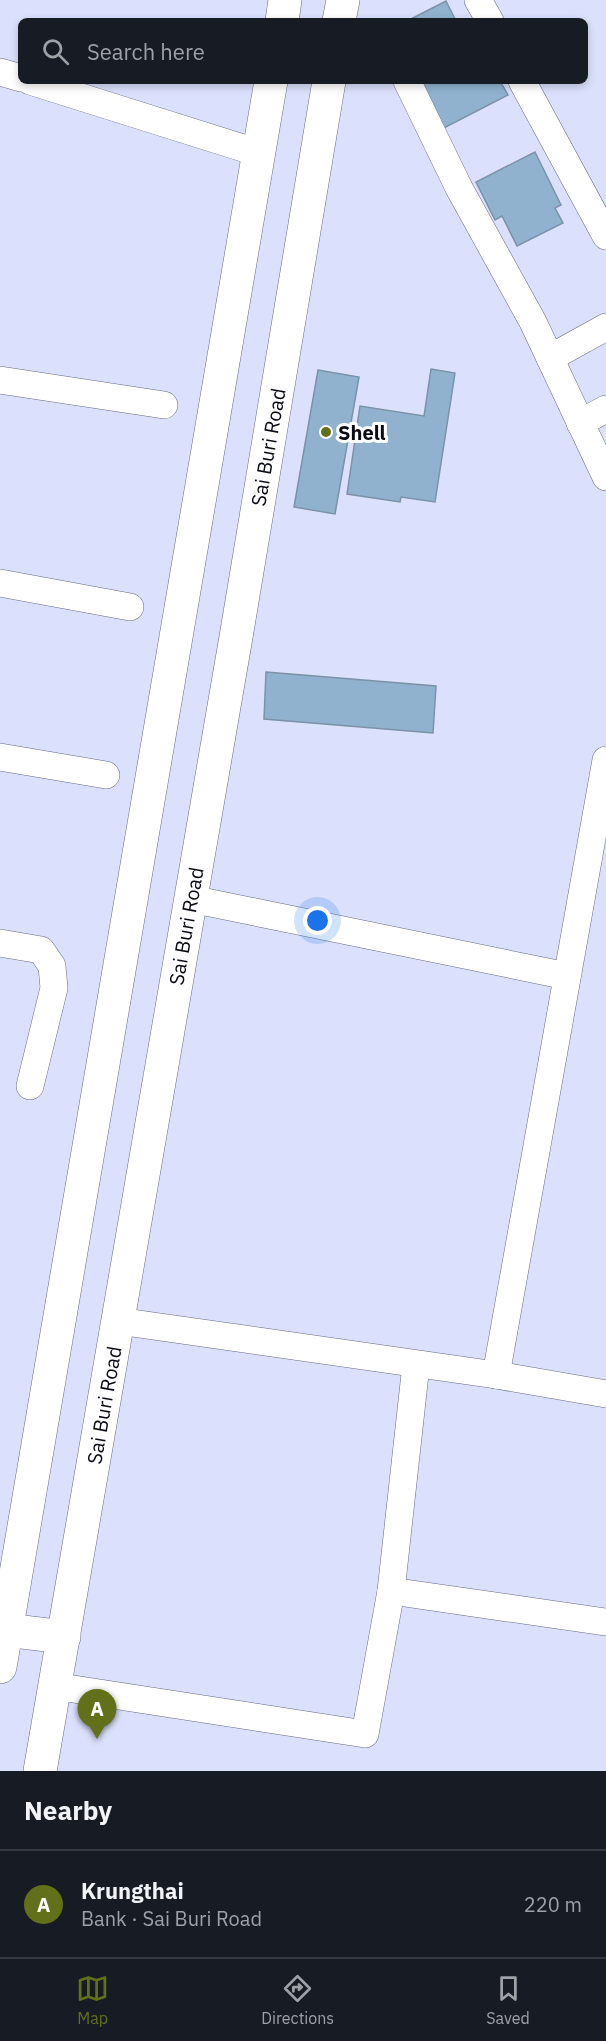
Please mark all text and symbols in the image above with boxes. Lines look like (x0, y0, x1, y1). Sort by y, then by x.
search box (18, 18, 588, 84)
icon: search (39, 35, 72, 68)
text: Search here (87, 37, 205, 66)
street label: Sai Buri Road (244, 386, 292, 508)
place label: Shell (338, 419, 386, 446)
marker: Shell (319, 425, 333, 439)
street label: Sai Buri Road (162, 865, 210, 987)
your location (303, 906, 332, 935)
street label: Sai Buri Road (80, 1344, 128, 1466)
pin: A (78, 1690, 116, 1739)
text: Nearby (24, 1793, 112, 1827)
text: Krungthai (81, 1876, 184, 1905)
text: A (37, 1891, 50, 1918)
text: 220 m (524, 1891, 582, 1918)
text: Bank · Sai Buri Road (81, 1905, 262, 1932)
tab: Map (76, 1972, 109, 2028)
tab: Directions (261, 1972, 334, 2028)
tab: Saved (486, 1972, 530, 2028)

